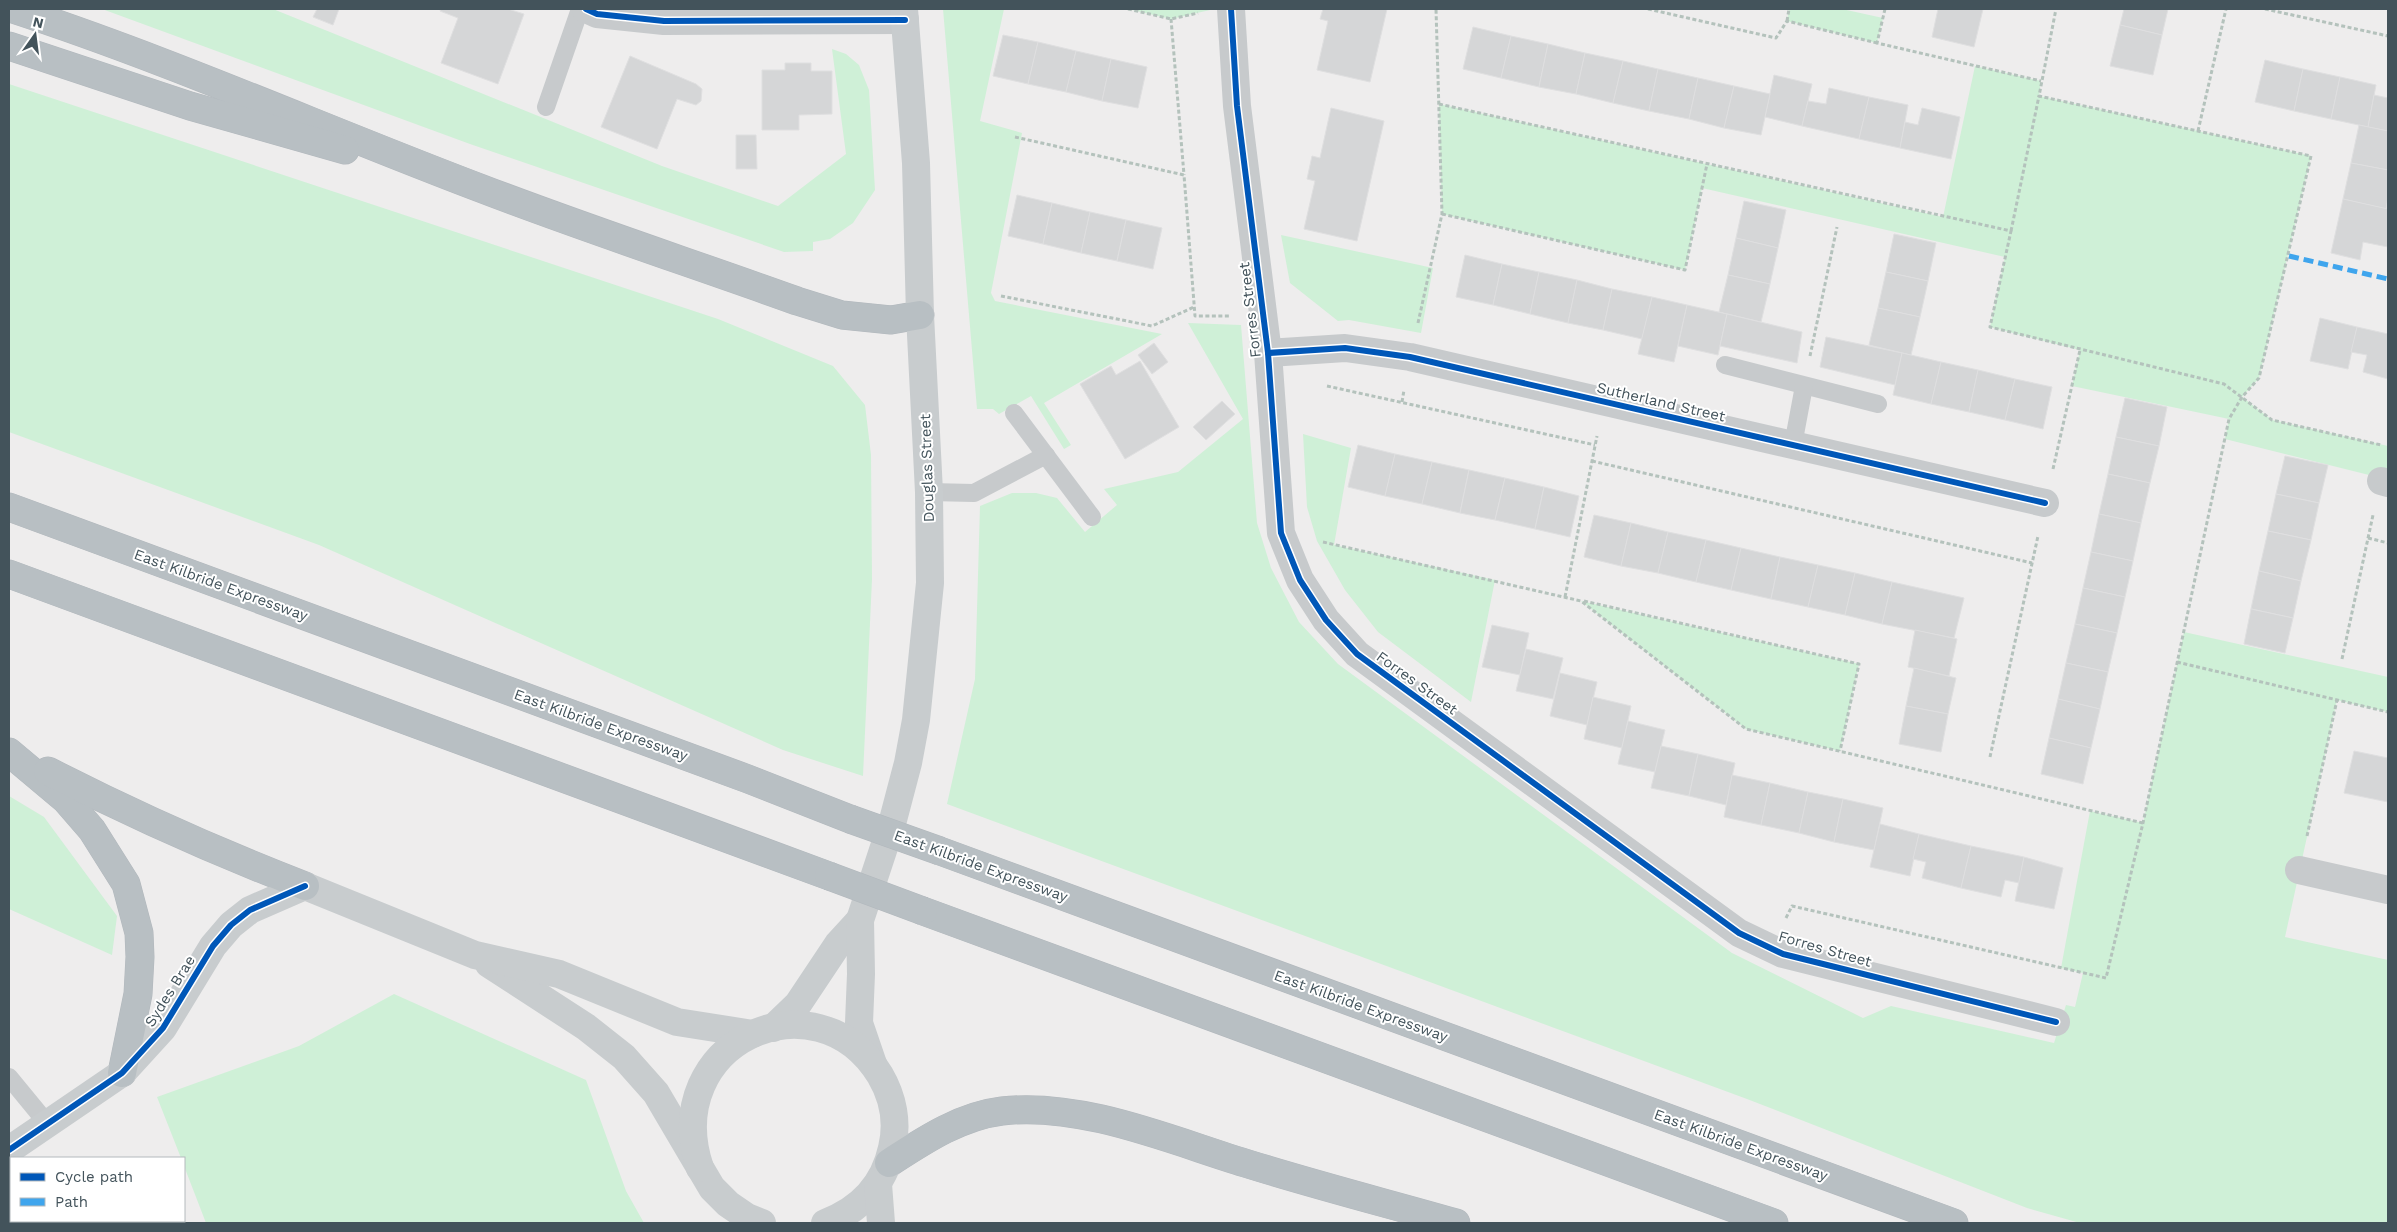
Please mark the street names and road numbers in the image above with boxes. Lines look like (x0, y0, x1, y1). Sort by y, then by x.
street label: Forres Street (1235, 260, 1265, 359)
street label: Sutherland Street (1595, 378, 1728, 426)
street label: Douglas Street (916, 413, 938, 522)
street label: East Kilbride Expressway (132, 545, 311, 625)
street label: Forres Street (1373, 647, 1462, 719)
street label: East Kilbride Expressway (512, 685, 691, 765)
street label: East Kilbride Expressway (892, 826, 1071, 906)
street label: Forres Street (1776, 927, 1874, 971)
street label: Sydes Brae (141, 952, 199, 1030)
street label: East Kilbride Expressway (1272, 966, 1451, 1046)
street label: East Kilbride Expressway (1652, 1105, 1831, 1185)

